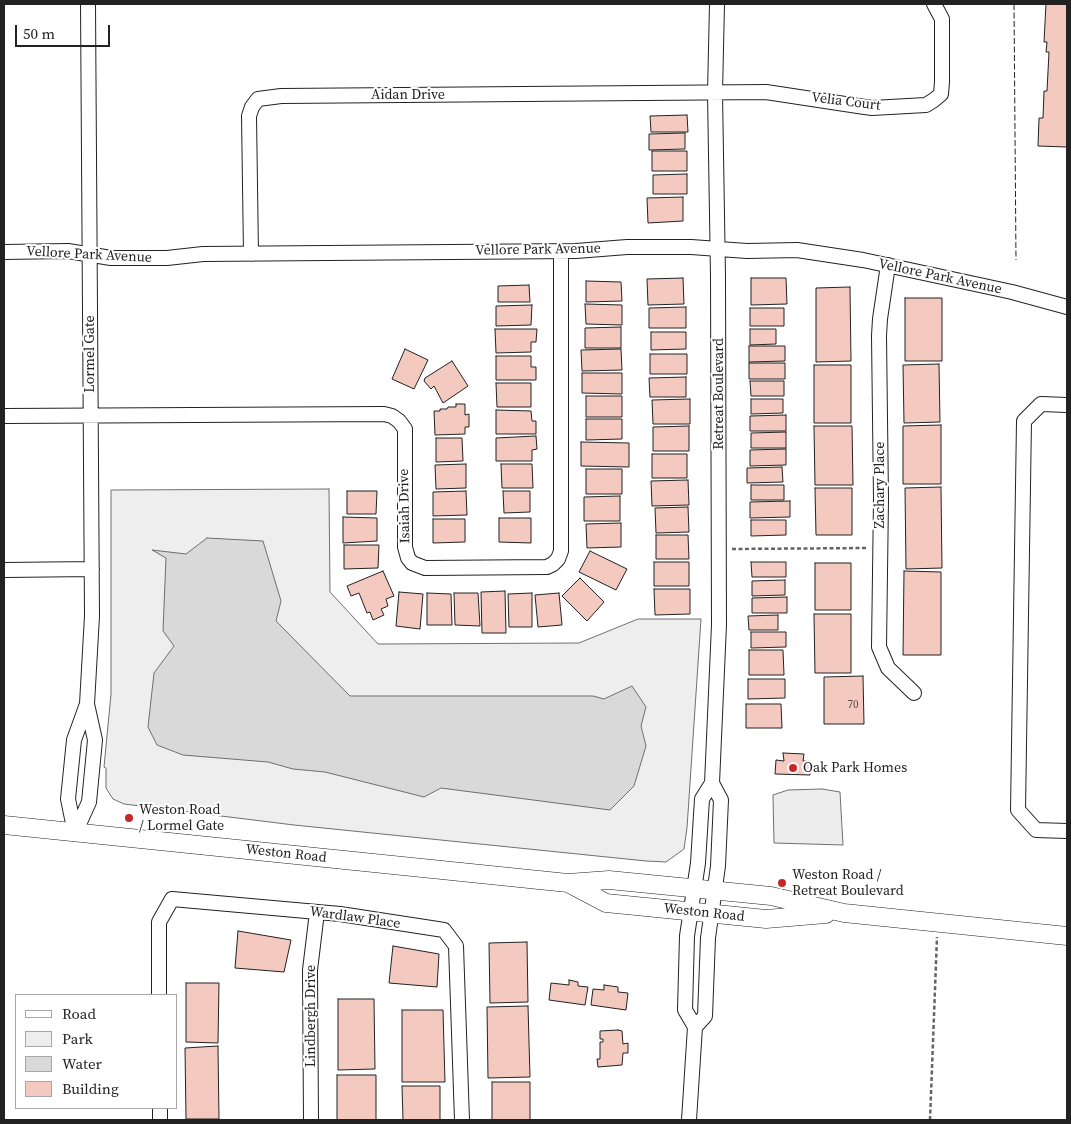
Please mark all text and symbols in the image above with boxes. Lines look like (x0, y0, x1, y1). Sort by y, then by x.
scale bar (18, 15, 112, 47)
text: 50 m (23, 23, 55, 44)
street label: Aidan Drive (371, 87, 445, 103)
street label: Velia Court (811, 89, 881, 115)
street label: Vellore Park Avenue (475, 241, 601, 259)
street label: Vellore Park Avenue (26, 243, 152, 267)
street label: Vellore Park Avenue (877, 256, 1003, 298)
street label: Lormel Gate (82, 315, 98, 393)
street label: Retreat Boulevard (711, 338, 727, 450)
street label: Zachary Place (872, 442, 888, 528)
street label: Isaiah Drive (396, 468, 414, 544)
house number: 70 (848, 698, 858, 712)
place label: Oak Park Homes (803, 760, 907, 776)
marker: Oak Park Homes (787, 762, 799, 774)
place label: Weston Road / Lormel Gate (139, 802, 224, 834)
marker: Weston Road / Lormel Gate (123, 812, 135, 824)
street label: Weston Road (245, 841, 327, 867)
place label: Weston Road / Retreat Boulevard (792, 867, 904, 900)
marker: Weston Road / Retreat Boulevard (776, 877, 788, 889)
street label: Weston Road (663, 900, 745, 926)
street label: Wardlaw Place (309, 903, 401, 933)
street label: Lindbergh Drive (303, 965, 319, 1067)
legend (15, 994, 178, 1109)
text: Road (62, 1003, 96, 1024)
text: Park (62, 1028, 93, 1049)
text: Water (62, 1053, 102, 1074)
text: Building (62, 1078, 119, 1099)

